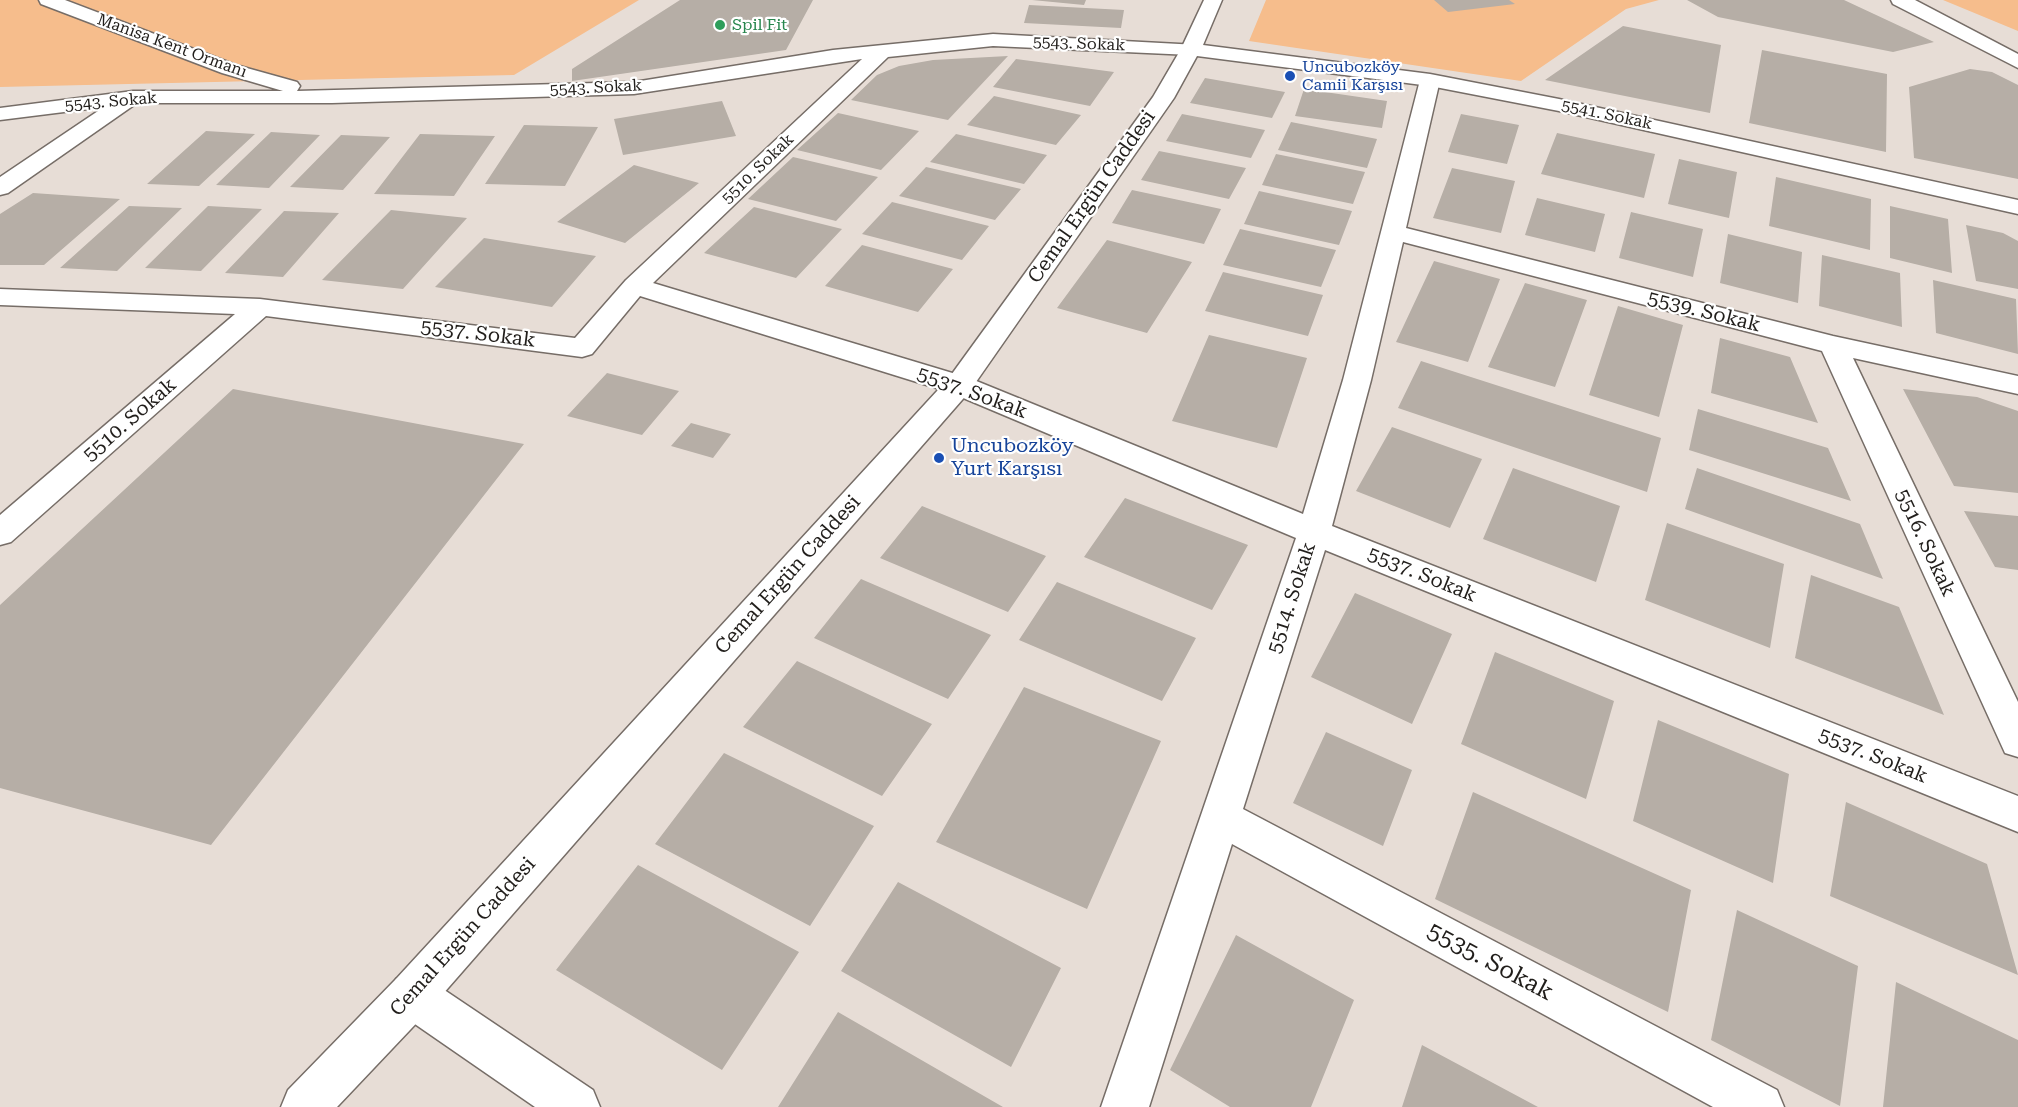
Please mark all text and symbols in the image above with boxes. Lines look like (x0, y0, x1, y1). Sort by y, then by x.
street label: Manisa Kent Ormanı (95, 10, 249, 82)
place label: Spil Fit (732, 15, 787, 35)
marker: Spil Fit (713, 18, 727, 32)
street label: 5543. Sokak (1032, 33, 1126, 55)
place label: Uncubozköy Camii Karşısı (1302, 57, 1403, 95)
marker: Uncubozköy Camii Karşısı (1283, 69, 1297, 83)
street label: 5543. Sokak (549, 76, 643, 100)
street label: 5543. Sokak (64, 88, 158, 116)
street label: 5541. Sokak (1560, 96, 1654, 134)
street label: Cemal Ergün Caddesi (1023, 106, 1161, 288)
street label: 5510. Sokak (718, 130, 798, 208)
street label: 5539. Sokak (1645, 286, 1763, 338)
street label: 5537. Sokak (419, 315, 537, 353)
street label: 5537. Sokak (914, 362, 1030, 424)
street label: 5510. Sokak (79, 373, 181, 467)
place label: Uncubozköy Yurt Karşısı (951, 434, 1074, 481)
marker: Uncubozköy Yurt Karşısı (932, 451, 946, 465)
street label: 5516. Sokak (1890, 486, 1960, 600)
street label: Cemal Ergün Caddesi (710, 491, 866, 659)
street label: 5514. Sokak (1263, 539, 1321, 657)
street label: 5537. Sokak (1364, 542, 1480, 608)
street label: 5537. Sokak (1815, 723, 1931, 789)
street label: Cemal Ergün Caddesi (385, 853, 541, 1021)
street label: 5535. Sokak (1422, 917, 1558, 1007)

